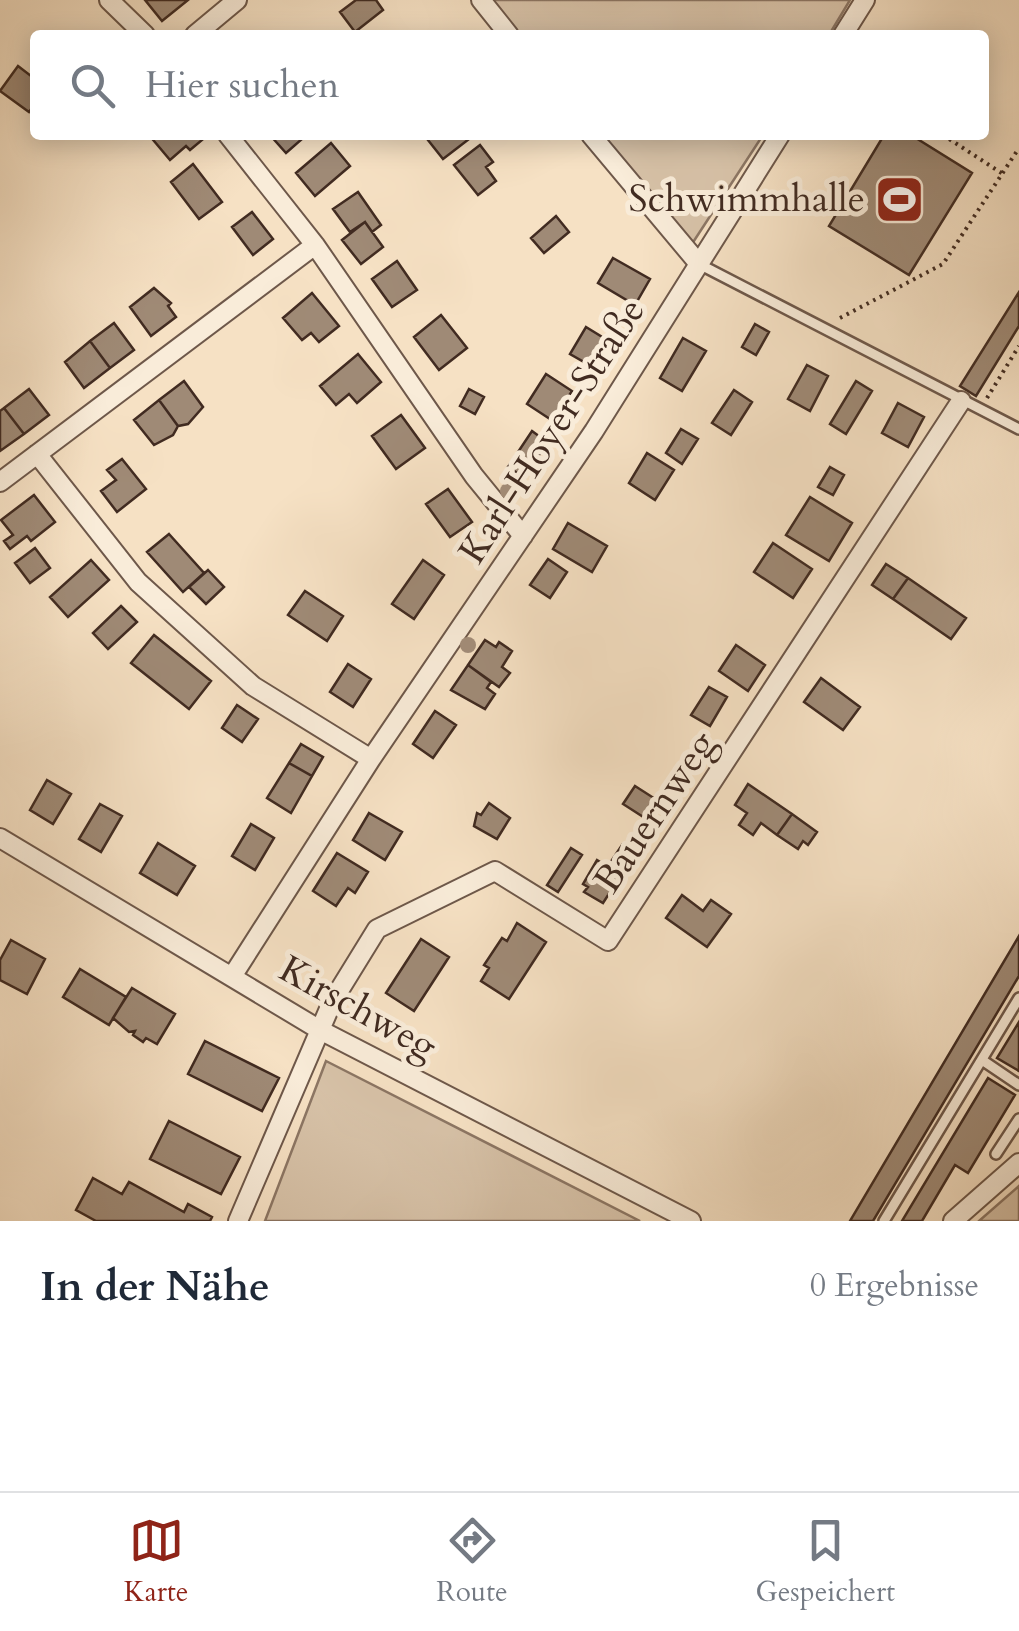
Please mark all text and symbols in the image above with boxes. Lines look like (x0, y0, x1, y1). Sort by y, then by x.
search box (30, 30, 989, 140)
icon: search (65, 58, 120, 113)
text: Hier suchen (145, 59, 339, 111)
place label: Schwimmhalle (628, 173, 865, 225)
sports icon: Schwimmhalle (874, 173, 926, 225)
street label: Karl-Hoyer-Straße (447, 288, 657, 574)
street label: Bauernweg (582, 720, 729, 903)
street label: Kirschweg (270, 943, 447, 1073)
text: In der Nähe (40, 1258, 270, 1315)
text: 0 Ergebnisse (810, 1264, 979, 1308)
tab: Karte (124, 1513, 189, 1611)
tab: Route (436, 1513, 508, 1611)
tab: Gespeichert (755, 1513, 895, 1611)

